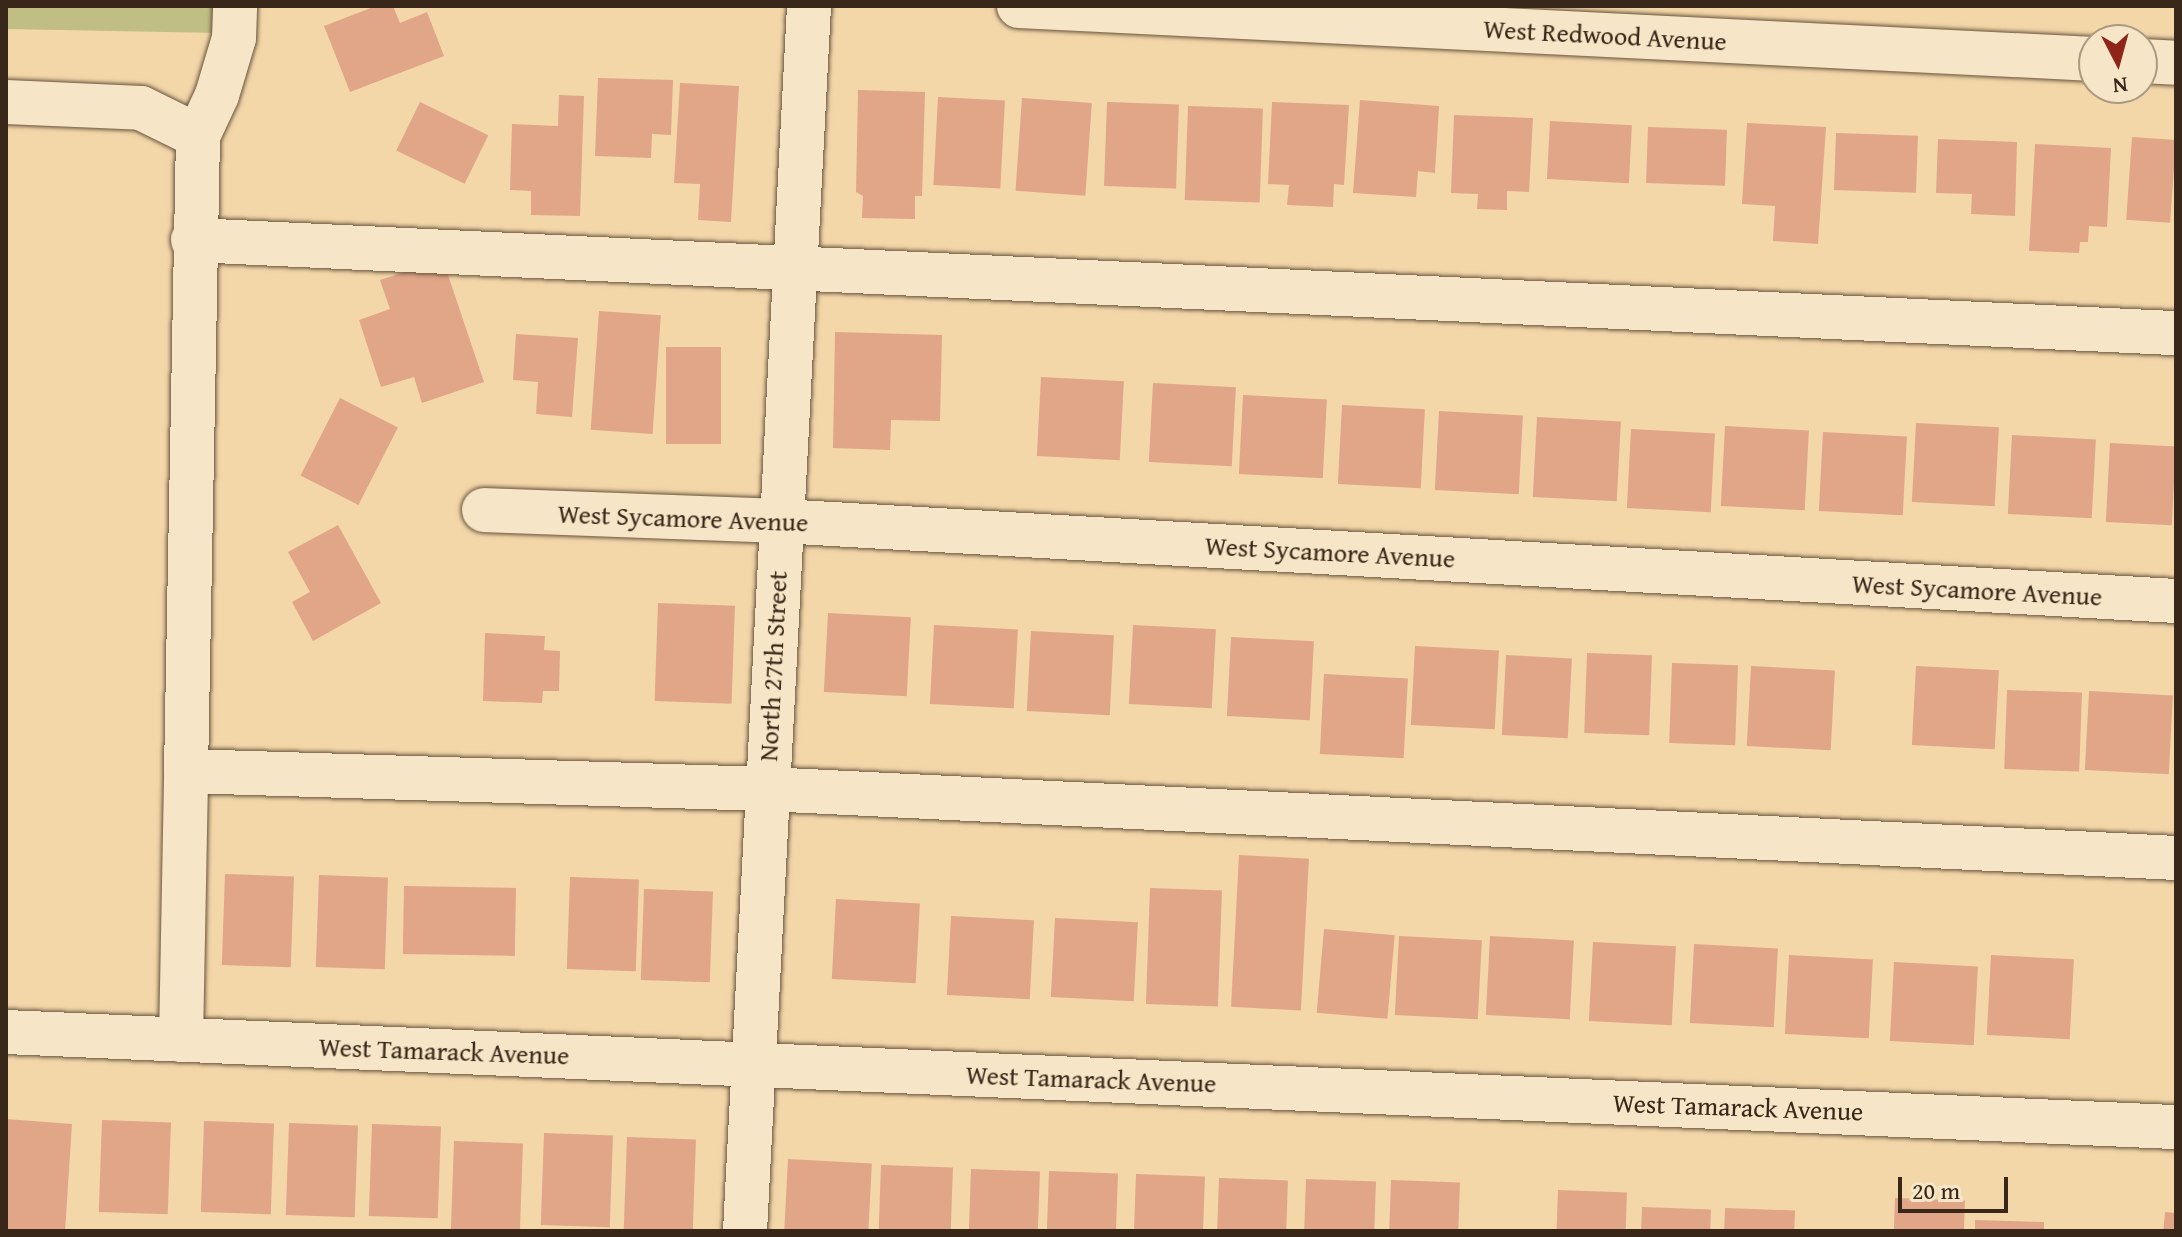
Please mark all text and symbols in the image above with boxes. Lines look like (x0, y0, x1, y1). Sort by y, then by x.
street label: West Redwood Avenue (1483, 13, 1727, 57)
north arrow (2078, 24, 2158, 104)
text: N (2111, 69, 2129, 103)
street label: West Sycamore Avenue (557, 498, 809, 538)
street label: West Sycamore Avenue (1204, 530, 1456, 574)
street label: West Sycamore Avenue (1851, 568, 2103, 612)
street label: North 27th Street (752, 570, 794, 762)
street label: West Tamarack Avenue (318, 1031, 570, 1071)
street label: West Tamarack Avenue (965, 1059, 1217, 1099)
street label: West Tamarack Avenue (1612, 1087, 1864, 1127)
scale bar (1902, 1161, 2012, 1211)
text: 20 m (1912, 1173, 1960, 1208)

